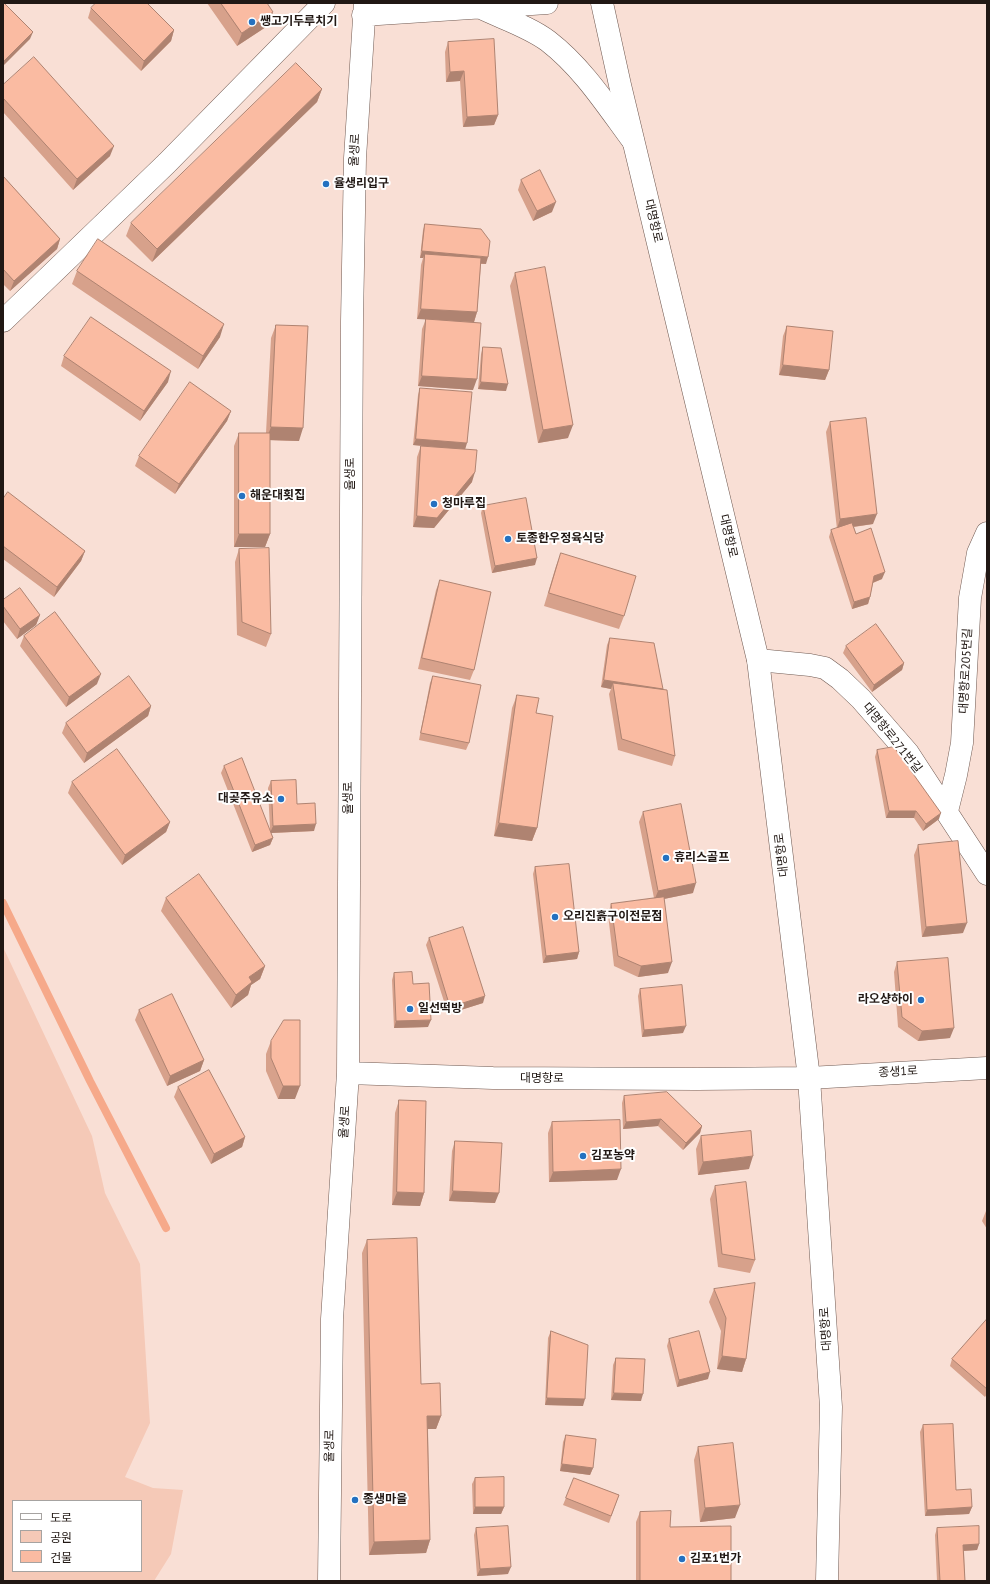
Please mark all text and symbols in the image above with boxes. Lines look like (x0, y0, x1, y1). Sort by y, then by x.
place label: 쌩고기두루치기 (260, 15, 337, 29)
marker: 쌩고기두루치기 (247, 17, 257, 27)
street label: 율생로 (347, 133, 363, 167)
place label: 율생리입구 (334, 177, 389, 191)
marker: 율생리입구 (321, 179, 331, 189)
street label: 대명항로 (641, 198, 665, 244)
street label: 율생로 (344, 457, 358, 491)
place label: 해운대횟집 (250, 489, 305, 503)
marker: 해운대횟집 (237, 491, 247, 501)
place label: 청마루집 (442, 497, 486, 511)
marker: 청마루집 (429, 499, 439, 509)
street label: 대명항로 (716, 513, 740, 559)
place label: 토종한우정육식당 (516, 532, 604, 546)
marker: 토종한우정육식당 (503, 534, 513, 544)
street label: 대명항로205번길 (957, 628, 975, 714)
street label: 대명항로271번길 (859, 700, 925, 776)
street label: 율생로 (342, 781, 356, 815)
place label: 대곶주유소 (218, 792, 273, 806)
marker: 대곶주유소 (276, 794, 286, 804)
street label: 대명항로 (772, 832, 792, 878)
place label: 휴리스골프 (674, 851, 729, 865)
marker: 휴리스골프 (661, 853, 671, 863)
place label: 오리진흙구이전문점 (563, 910, 662, 924)
marker: 오리진흙구이전문점 (550, 912, 560, 922)
place label: 라오샹하이 (858, 993, 913, 1007)
marker: 라오샹하이 (916, 995, 926, 1005)
place label: 일선떡방 (418, 1002, 462, 1016)
marker: 일선떡방 (405, 1004, 415, 1014)
street label: 종생1로 (878, 1064, 918, 1080)
street label: 대명항로 (520, 1072, 564, 1086)
street label: 율생로 (337, 1105, 353, 1139)
place label: 김포농약 (591, 1149, 635, 1163)
marker: 김포농약 (578, 1151, 588, 1161)
street label: 대명항로 (817, 1306, 835, 1352)
street label: 율생로 (323, 1429, 337, 1463)
place label: 종생마을 (363, 1493, 407, 1507)
marker: 종생마을 (350, 1495, 360, 1505)
legend (12, 1500, 142, 1572)
text: 도로 (50, 1510, 72, 1525)
text: 공원 (50, 1530, 72, 1545)
text: 건물 (50, 1550, 72, 1565)
place label: 김포1번가 (690, 1552, 741, 1566)
marker: 김포1번가 (677, 1554, 687, 1564)

